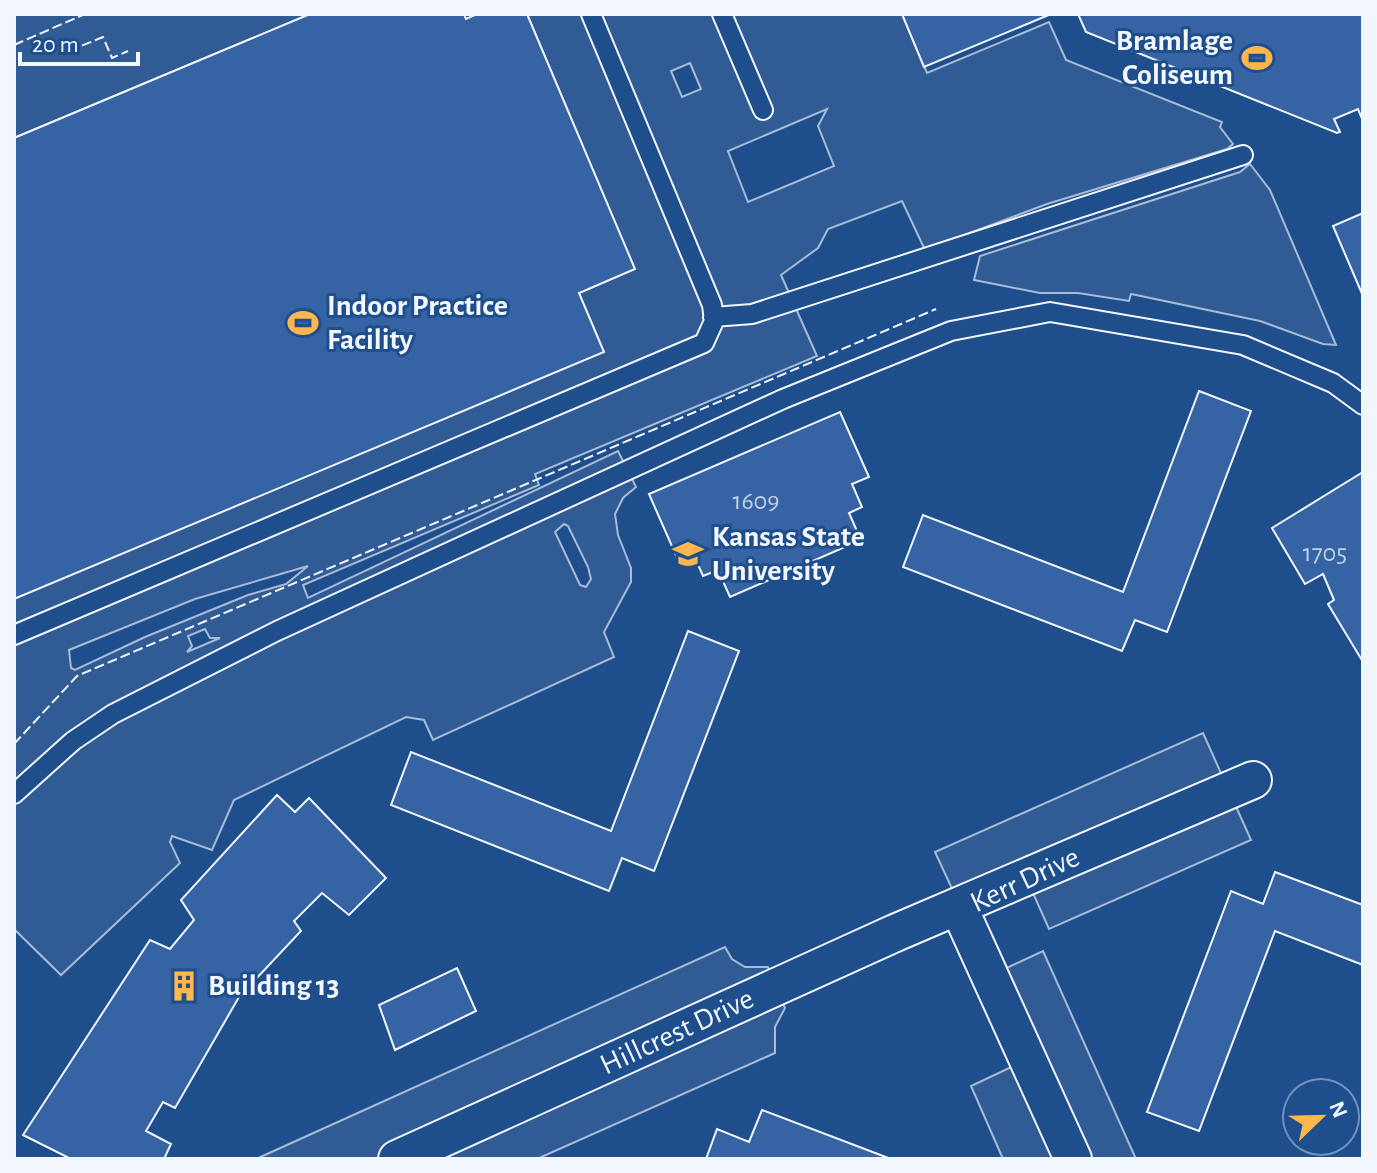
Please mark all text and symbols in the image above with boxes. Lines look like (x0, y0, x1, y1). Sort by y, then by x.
scale bar (20, 16, 138, 66)
place label: Bramlage Coliseum (1116, 26, 1233, 90)
text: 20 m (32, 33, 79, 57)
sports icon: Bramlage Coliseum (1240, 41, 1274, 75)
place label: Indoor Practice Facility (327, 291, 508, 355)
sports icon: Indoor Practice Facility (286, 306, 320, 340)
house number: 1609 (732, 488, 780, 514)
place label: Kansas State University (712, 522, 865, 586)
school or university icon: Kansas State University (671, 537, 705, 571)
house number: 1705 (1303, 540, 1347, 566)
street label: Kerr Drive (966, 842, 1084, 918)
building icon: Building 13 (167, 969, 201, 1003)
place label: Building 13 (208, 971, 340, 1001)
street label: Hillcrest Drive (596, 983, 758, 1081)
north arrow (1281, 1077, 1361, 1157)
text: N (1325, 1098, 1352, 1121)

